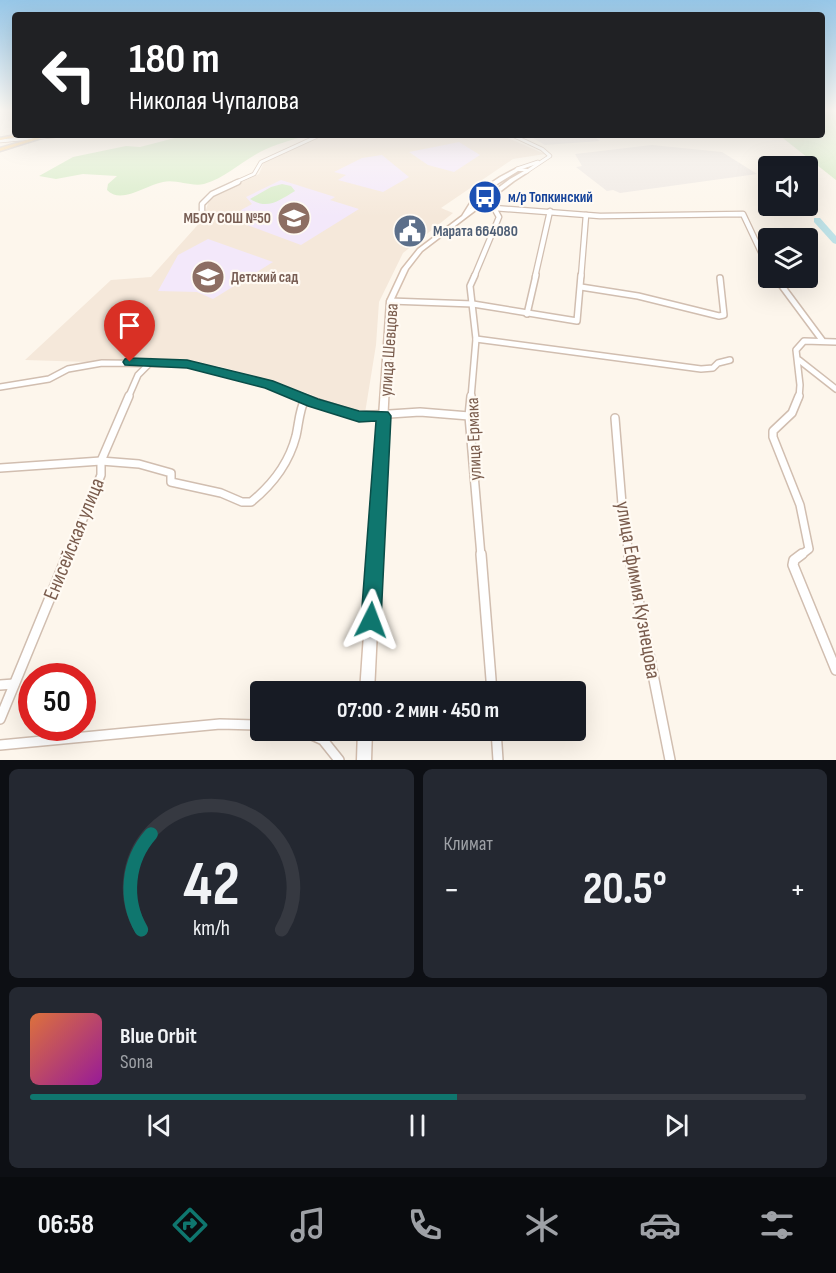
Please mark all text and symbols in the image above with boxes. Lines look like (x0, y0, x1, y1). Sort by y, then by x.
text: 180 m (129, 34, 220, 85)
icon: left (30, 36, 108, 114)
text: Николая Чупалова (129, 85, 299, 117)
map controls (758, 156, 818, 288)
button: sound (758, 156, 818, 216)
bus stop icon: м/р Топкинский (467, 179, 503, 215)
place label: м/р Топкинский (508, 188, 593, 207)
school or university icon: МБОУ СОШ №50 (276, 200, 312, 236)
place label: МБОУ СОШ №50 (183, 209, 271, 228)
public building icon: Марата 664080 (392, 213, 428, 249)
place label: Марата 664080 (433, 222, 518, 241)
button: layers (758, 228, 818, 288)
school or university icon: Детский сад (190, 259, 226, 295)
place label: Детский сад (231, 268, 298, 287)
pin (104, 300, 155, 362)
street label: улица Шевцова (375, 302, 403, 397)
icon: arrive (113, 309, 146, 342)
street label: улица Ермака (462, 397, 486, 481)
street label: Енисейская улица (38, 474, 110, 604)
street label: улица Ефимия Кузнецова (610, 499, 666, 681)
position arrow (339, 588, 403, 652)
speed limit sign: 50 (18, 663, 96, 741)
text: 07:00 · 2 мин · 450 m (337, 697, 499, 724)
text: Климат (444, 832, 493, 856)
text: 42 (183, 848, 240, 923)
text: 20.5° (583, 862, 667, 917)
text: − (444, 870, 460, 910)
text: + (790, 870, 806, 910)
text: km/h (193, 917, 230, 942)
text: Blue Orbit (120, 1023, 197, 1050)
text: Sona (120, 1050, 153, 1074)
icon: previous (143, 1109, 176, 1142)
icon: pause (401, 1109, 434, 1142)
icon: next (660, 1109, 693, 1142)
icon: directions (169, 1204, 211, 1246)
icon: music (287, 1204, 329, 1246)
icon: phone (404, 1204, 446, 1246)
icon: climate (521, 1204, 563, 1246)
icon: car (639, 1204, 681, 1246)
icon: filters (756, 1204, 798, 1246)
text: 06:58 (38, 1209, 94, 1241)

